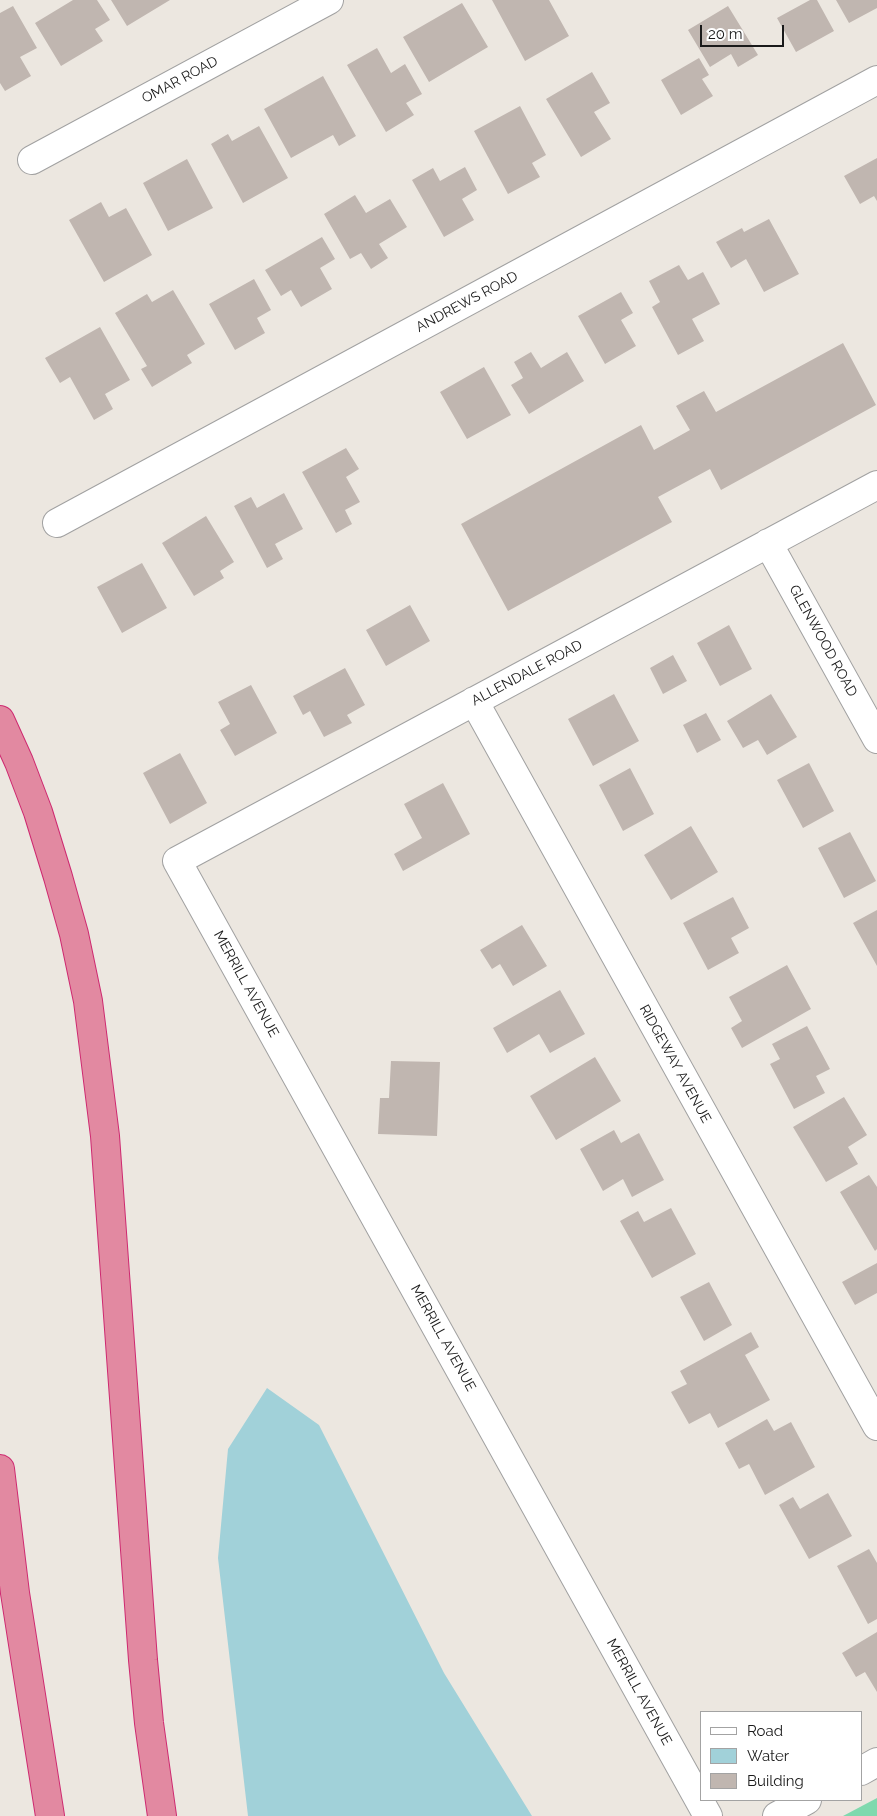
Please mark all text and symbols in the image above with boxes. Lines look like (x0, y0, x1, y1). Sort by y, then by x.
scale bar (702, 15, 786, 47)
text: 20 m (708, 25, 743, 43)
street label: OMAR ROAD (139, 53, 221, 107)
street label: ANDREWS ROAD (413, 268, 521, 336)
street label: GLENWOOD ROAD (785, 582, 861, 700)
street label: ALLENDALE ROAD (469, 637, 585, 709)
street label: MERRILL AVENUE (210, 928, 282, 1040)
street label: RIDGEWAY AVENUE (636, 1002, 714, 1126)
street label: MERRILL AVENUE (407, 1282, 479, 1394)
street label: MERRILL AVENUE (603, 1636, 675, 1748)
legend (700, 1711, 862, 1801)
text: Road (747, 1722, 783, 1740)
text: Water (747, 1747, 789, 1765)
text: Building (747, 1772, 804, 1790)

